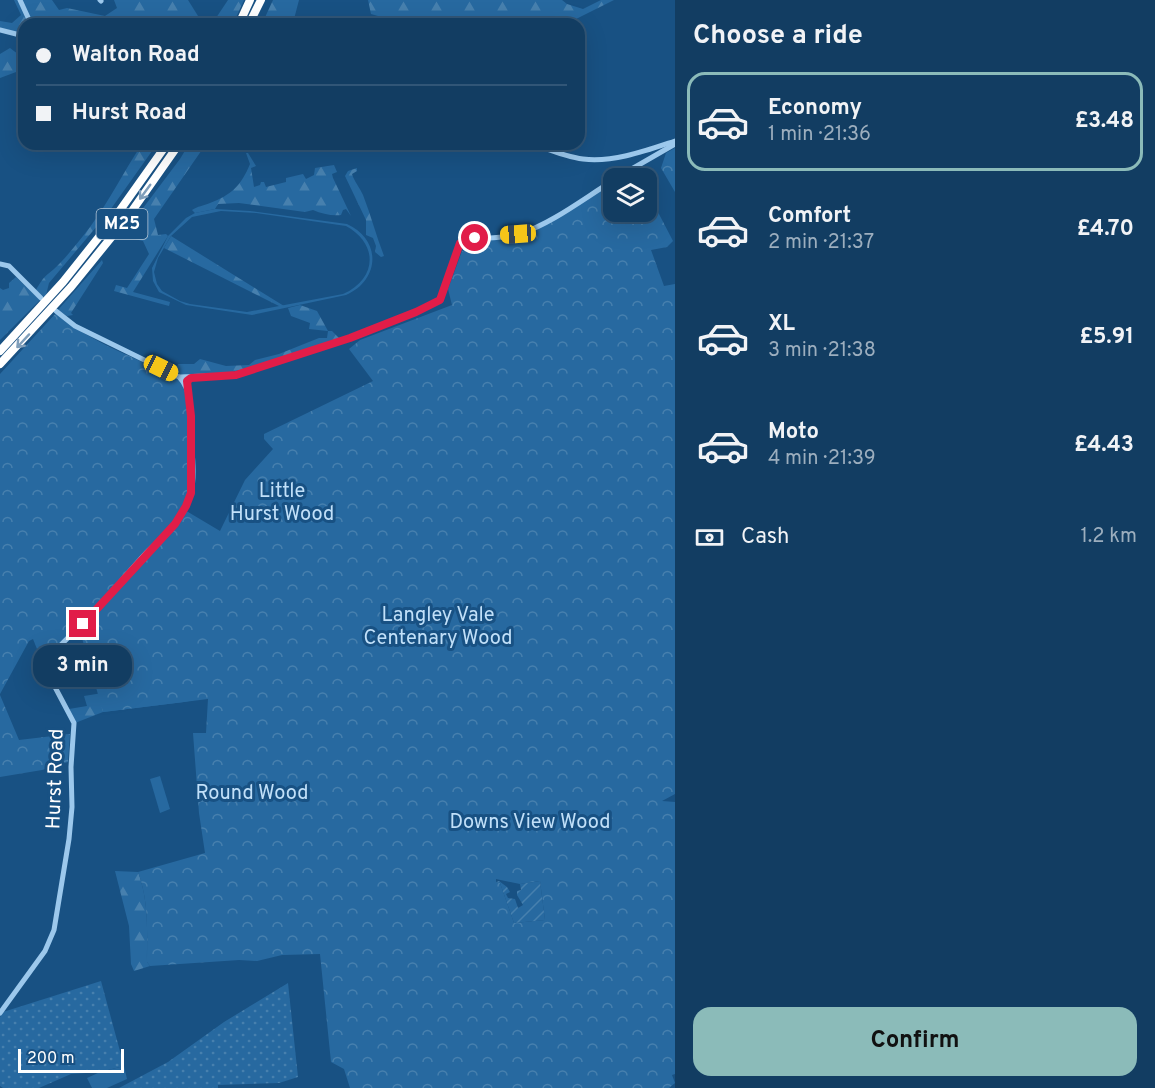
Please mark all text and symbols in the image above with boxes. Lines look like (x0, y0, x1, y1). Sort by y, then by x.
text: Choose a ride (693, 19, 863, 53)
text: Walton Road (72, 42, 200, 69)
icon: car (696, 95, 750, 149)
text: Economy (768, 95, 862, 122)
text: Hurst Road (72, 100, 187, 127)
text: £3.48 (1075, 108, 1134, 135)
text: 1 min · 21:36 (768, 122, 871, 148)
map controls (603, 168, 657, 222)
button: layers (603, 168, 657, 222)
one-way arrow (139, 183, 151, 200)
icon: car (696, 203, 750, 257)
text: Comfort (768, 203, 851, 230)
road number: M25 (96, 209, 148, 239)
text: £4.70 (1077, 216, 1134, 243)
route start (461, 224, 488, 251)
car (499, 224, 537, 244)
text: 2 min · 21:37 (768, 230, 874, 256)
icon: car (696, 311, 750, 365)
text: XL (768, 311, 795, 338)
text: £5.91 (1080, 324, 1134, 351)
one-way arrow (16, 333, 30, 348)
text: 3 min · 21:38 (768, 338, 876, 364)
car (141, 352, 181, 384)
icon: car (696, 419, 750, 473)
text: Moto (768, 419, 819, 446)
text: £4.43 (1074, 432, 1134, 459)
text: 4 min · 21:39 (768, 446, 876, 472)
park label: Little Hurst Wood (230, 479, 334, 528)
icon: cash (693, 521, 726, 554)
text: Cash (741, 524, 790, 551)
text: 1.2 km (1081, 524, 1137, 550)
park label: Langley Vale Centenary Wood (364, 603, 512, 652)
route end (69, 610, 96, 637)
callout: 3 min (34, 645, 132, 687)
text: 3 min (56, 653, 109, 679)
street label: Hurst Road (41, 728, 71, 830)
park label: Round Wood (195, 781, 309, 807)
park label: Downs View Wood (449, 810, 611, 836)
button: Confirm (693, 1007, 1137, 1076)
scale bar (18, 1046, 124, 1074)
text: 200 m (27, 1049, 75, 1069)

